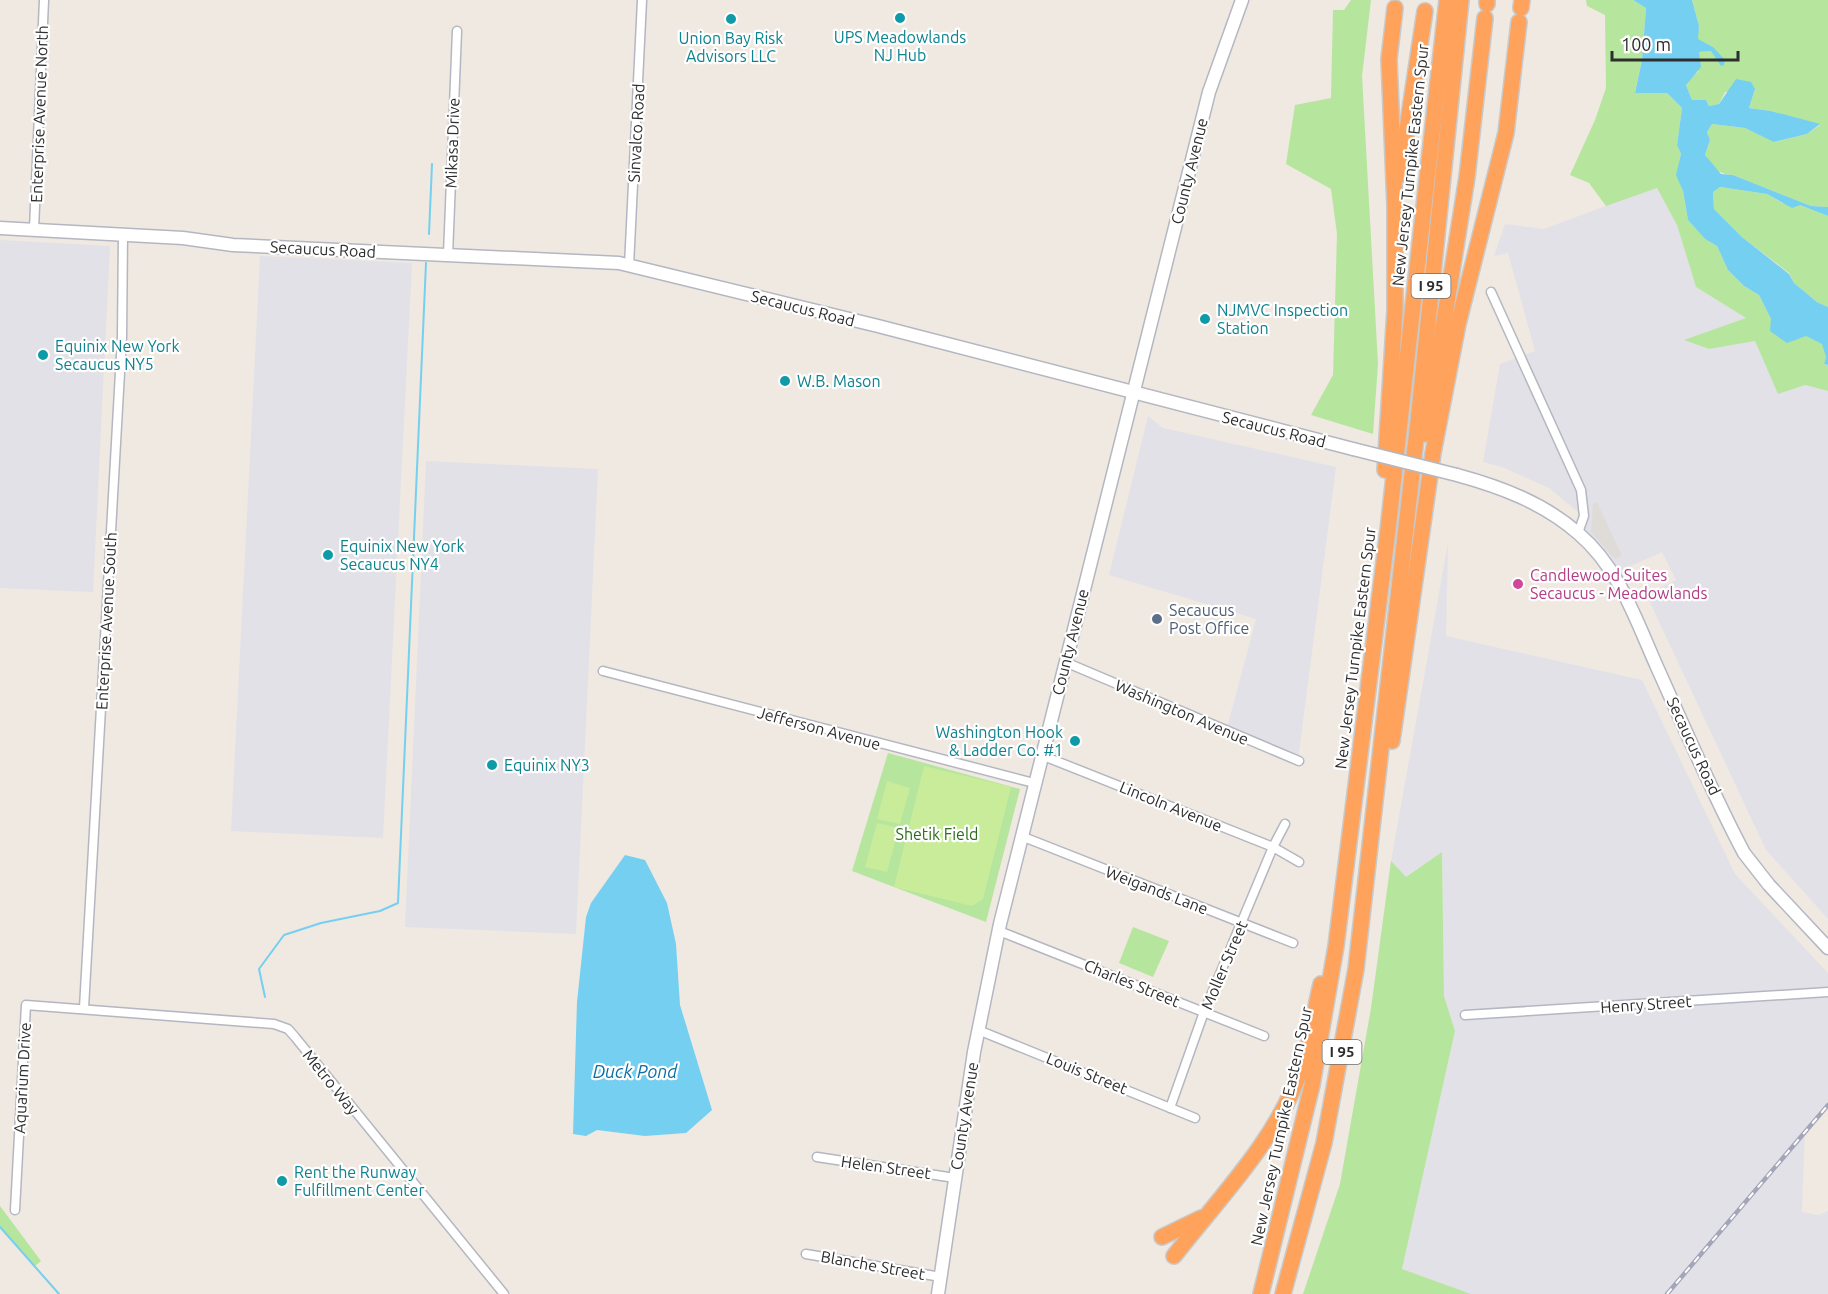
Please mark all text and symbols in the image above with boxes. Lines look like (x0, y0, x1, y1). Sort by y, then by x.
marker: UPS Meadowlands NJ Hub (893, 11, 907, 25)
marker: Union Bay Risk Advisors LLC (724, 12, 738, 26)
scale bar (1612, 24, 1738, 62)
street label: Enterprise Avenue North (27, 25, 51, 203)
place label: UPS Meadowlands NJ Hub (834, 28, 966, 64)
place label: Union Bay Risk Advisors LLC (679, 29, 783, 65)
text: 100 m (1621, 34, 1671, 54)
street label: New Jersey Turnpike Eastern Spur (1388, 43, 1432, 287)
street label: Sinvalco Road (624, 83, 648, 183)
street label: Mikasa Drive (441, 97, 463, 189)
street label: County Avenue (1167, 116, 1211, 226)
street label: Secaucus Road (270, 237, 376, 261)
road number: I 95 (1412, 274, 1450, 298)
street label: Secaucus Road (749, 286, 857, 330)
place label: NJMVC Inspection Station (1217, 301, 1348, 337)
marker: NJMVC Inspection Station (1198, 312, 1212, 326)
place label: Equinix New York Secaucus NY5 (55, 337, 180, 373)
marker: Equinix New York Secaucus NY5 (36, 348, 50, 362)
place label: W.B. Mason (797, 372, 881, 390)
marker: W.B. Mason (778, 374, 792, 388)
street label: Secaucus Road (1220, 407, 1328, 451)
street label: New Jersey Turnpike Eastern Spur (1331, 526, 1379, 770)
street label: Enterprise Avenue South (92, 532, 120, 710)
place label: Equinix New York Secaucus NY4 (340, 537, 465, 573)
marker: Equinix New York Secaucus NY4 (321, 548, 335, 562)
place label: Candlewood Suites Secaucus - Meadowlands (1530, 566, 1707, 602)
marker: Candlewood Suites Secaucus - Meadowlands (1511, 577, 1525, 591)
street label: County Avenue (1048, 587, 1092, 697)
place label: Secaucus Post Office (1169, 601, 1249, 637)
marker: Secaucus Post Office (1150, 612, 1164, 626)
street label: Washington Avenue (1113, 676, 1251, 748)
street label: Secaucus Road (1663, 694, 1725, 798)
street label: Jefferson Avenue (755, 703, 883, 753)
place label: Washington Hook & Ladder Co. #1 (936, 723, 1063, 759)
marker: Washington Hook & Ladder Co. #1 (1068, 734, 1082, 748)
place label: Equinix NY3 (504, 756, 590, 774)
marker: Equinix NY3 (485, 758, 499, 772)
street label: Lincoln Avenue (1117, 777, 1225, 835)
park label: Shetik Field (896, 825, 978, 843)
street label: Weigands Lane (1103, 862, 1211, 918)
street label: Moller Street (1197, 917, 1251, 1012)
street label: Charles Street (1082, 956, 1183, 1011)
street label: Henry Street (1600, 992, 1693, 1016)
street label: New Jersey Turnpike Eastern Spur (1247, 1005, 1315, 1247)
street label: Aquarium Drive (10, 1022, 34, 1134)
road number: I 95 (1322, 1040, 1362, 1064)
street label: Metro Way (299, 1046, 363, 1118)
street label: Louis Street (1044, 1049, 1131, 1098)
water label: Duck Pond (593, 1061, 678, 1081)
street label: County Avenue (947, 1061, 981, 1171)
street label: Helen Street (840, 1152, 933, 1182)
place label: Rent the Runway Fulfillment Center (294, 1163, 425, 1199)
marker: Rent the Runway Fulfillment Center (275, 1174, 289, 1188)
street label: Blanche Street (819, 1247, 927, 1283)

